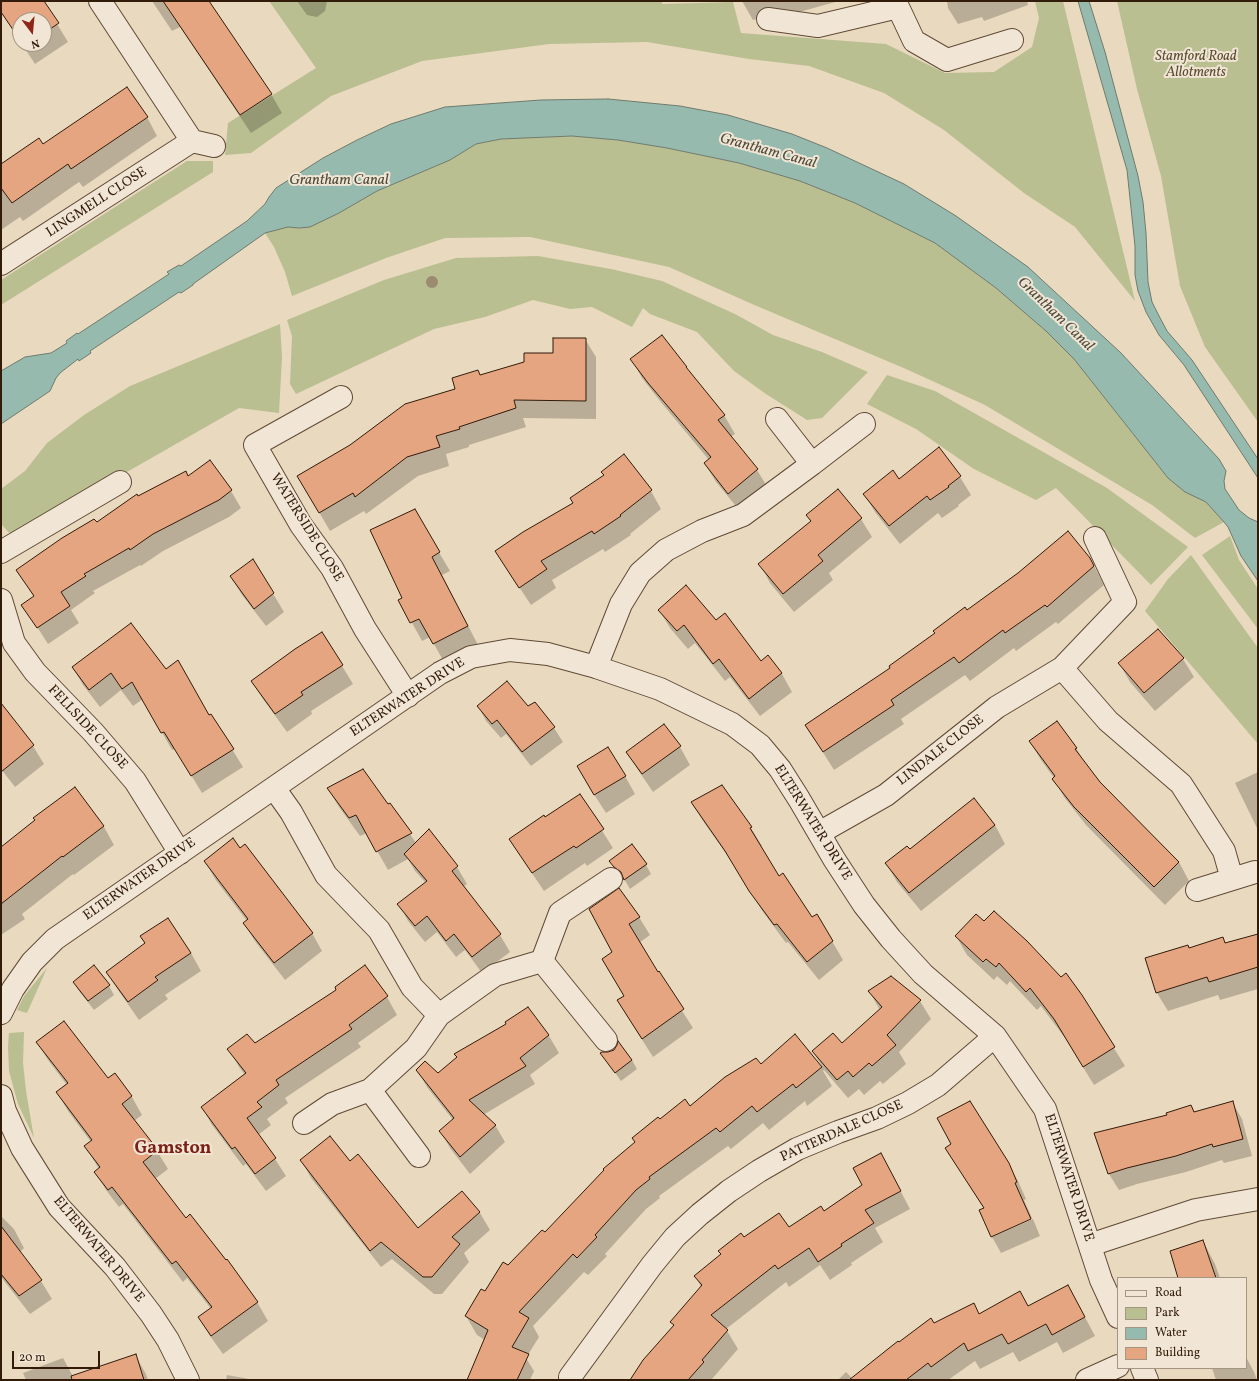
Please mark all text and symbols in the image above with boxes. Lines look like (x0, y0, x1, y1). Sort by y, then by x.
north arrow (12, 12, 52, 52)
text: N (29, 35, 41, 51)
park label: Stamford Road Allotments (1155, 49, 1237, 82)
water label: Grantham Canal (718, 130, 818, 174)
street label: LINGMELL CLOSE (43, 164, 151, 242)
water label: Grantham Canal (289, 172, 389, 190)
water label: Grantham Canal (1013, 274, 1097, 356)
street label: WATERSIDE CLOSE (266, 471, 346, 585)
street label: ELTERWATER DRIVE (347, 655, 469, 741)
street label: FELLSIDE CLOSE (44, 682, 130, 774)
street label: LINDALE CLOSE (894, 712, 988, 790)
street label: ELTERWATER DRIVE (770, 762, 854, 884)
street label: ELTERWATER DRIVE (81, 835, 199, 925)
street label: PATTERDALE CLOSE (778, 1097, 906, 1167)
street label: ELTERWATER DRIVE (1039, 1112, 1097, 1244)
district label: Gamston (135, 1139, 211, 1161)
street label: ELTERWATER DRIVE (49, 1193, 147, 1307)
legend (1117, 1277, 1247, 1369)
text: Road (1155, 1285, 1182, 1301)
text: Park (1155, 1305, 1180, 1321)
text: Water (1155, 1325, 1187, 1341)
scale bar (14, 1343, 102, 1369)
text: Building (1155, 1345, 1200, 1361)
text: 20 m (19, 1350, 46, 1366)

